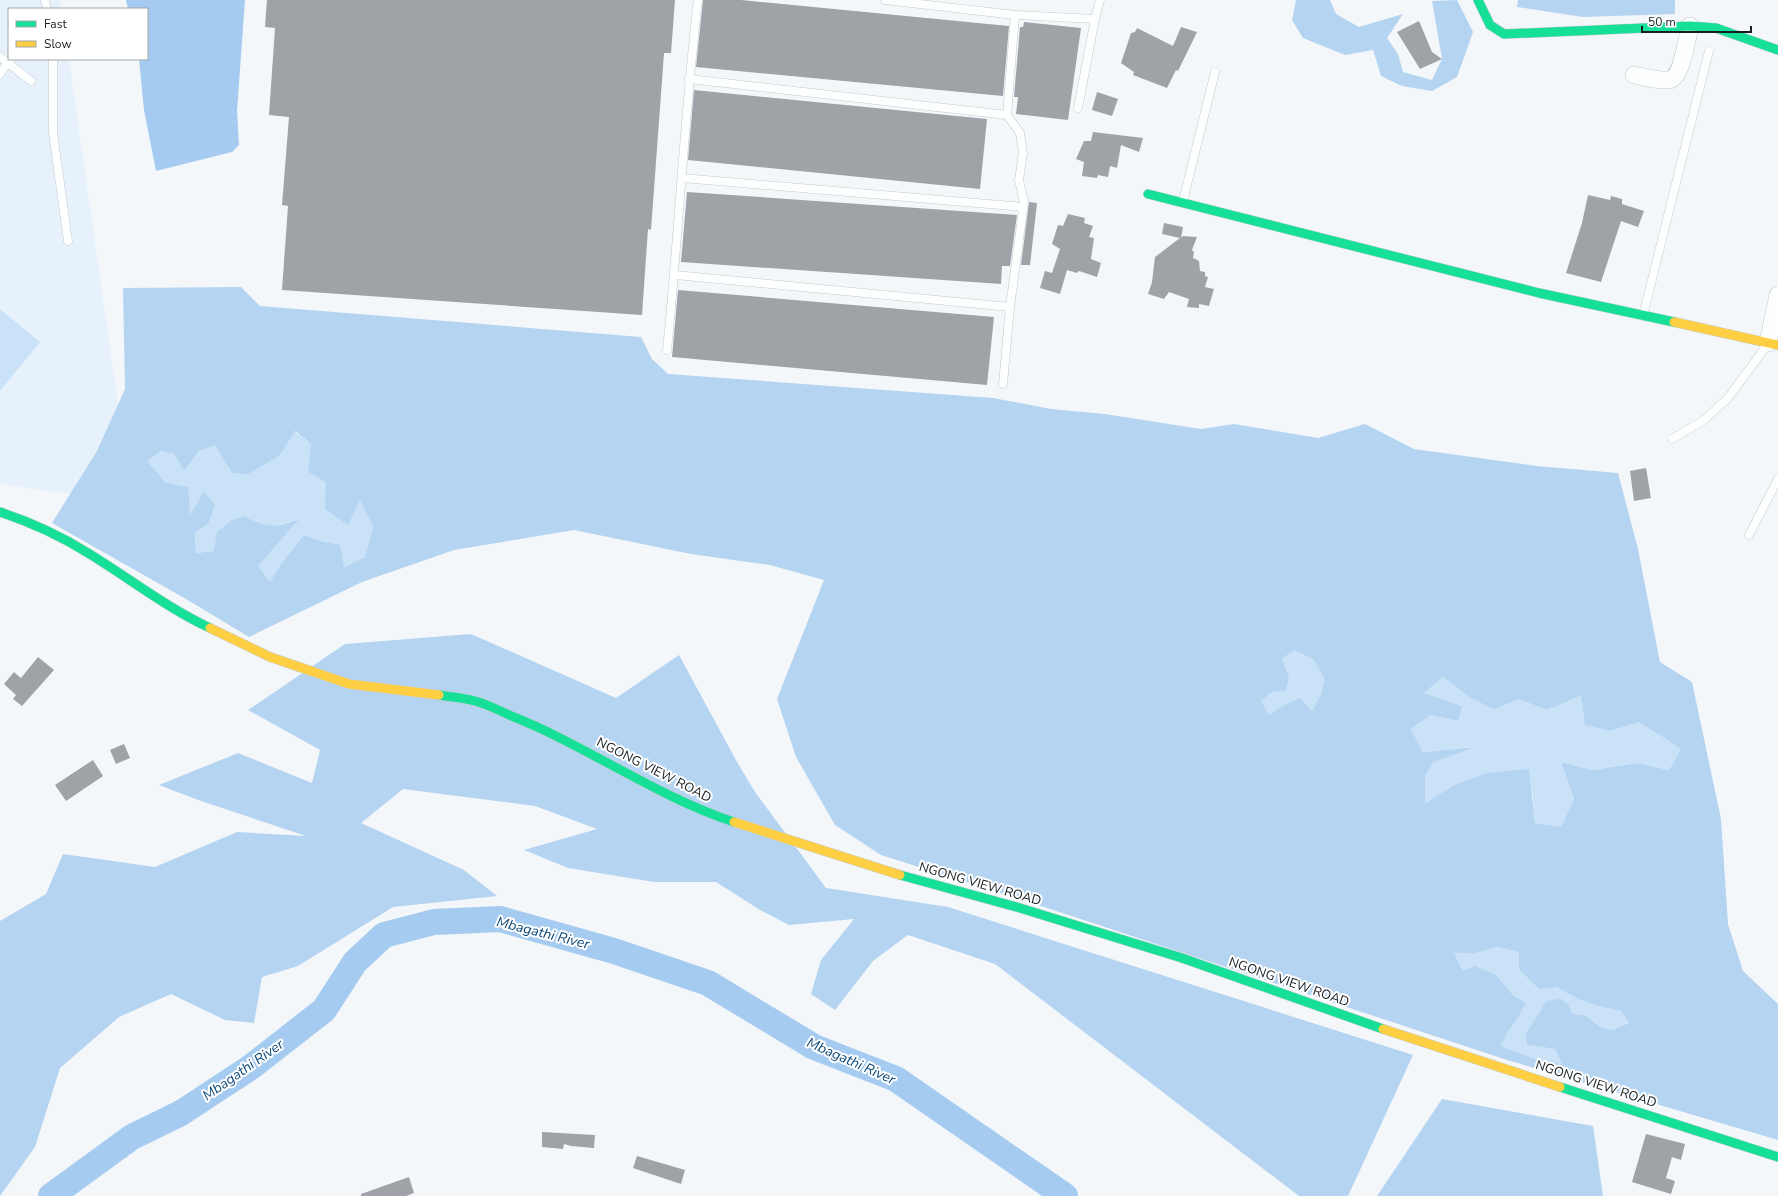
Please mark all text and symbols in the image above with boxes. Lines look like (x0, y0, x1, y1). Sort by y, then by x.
legend (8, 8, 148, 60)
scale bar (1642, 8, 1751, 34)
text: 50 m (1648, 14, 1676, 30)
text: Fast (44, 16, 67, 32)
text: Slow (44, 36, 72, 52)
street label: NGONG VIEW ROAD (594, 733, 714, 807)
street label: NGONG VIEW ROAD (917, 858, 1043, 910)
water label: Mbagathi River (495, 912, 592, 954)
street label: NGONG VIEW ROAD (1226, 953, 1352, 1011)
water label: Mbagathi River (804, 1033, 899, 1089)
water label: Mbagathi River (199, 1034, 288, 1105)
street label: NGONG VIEW ROAD (1533, 1056, 1659, 1112)

